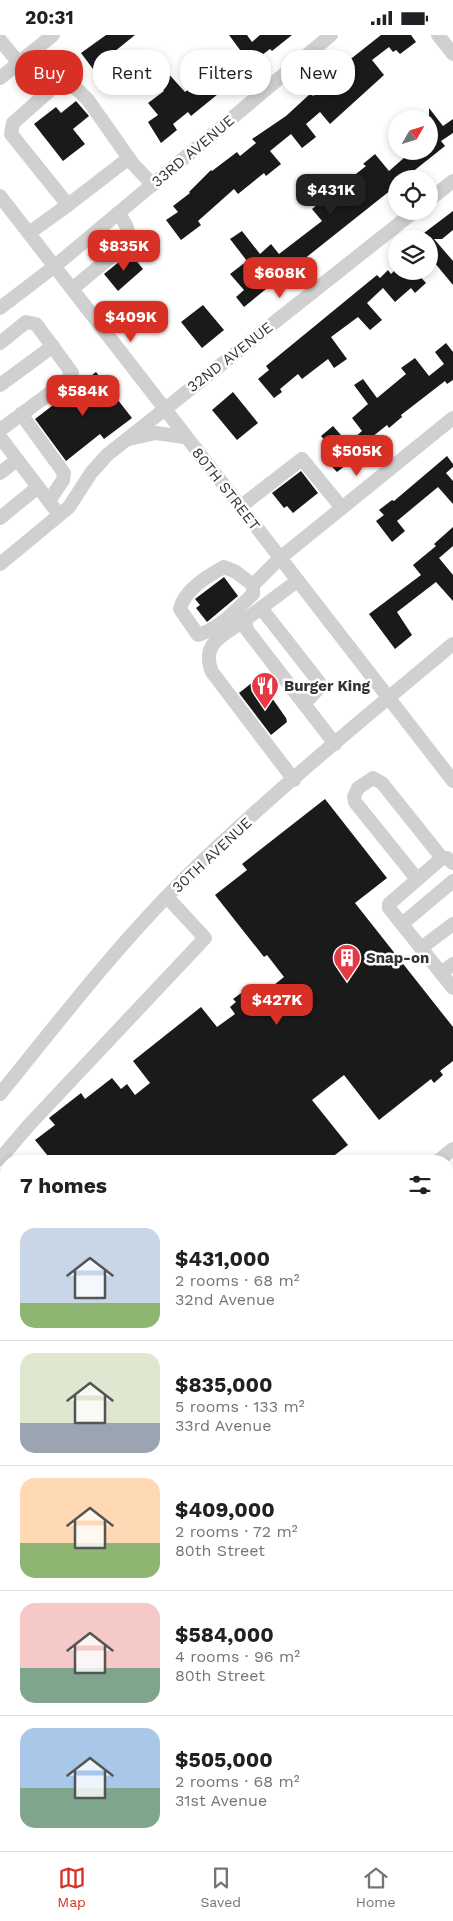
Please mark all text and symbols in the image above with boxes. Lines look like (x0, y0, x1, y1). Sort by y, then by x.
text: 20:31 (25, 6, 74, 29)
chip: Buy (15, 50, 83, 95)
chip: Rent (93, 50, 170, 95)
chip: Filters (180, 50, 271, 95)
chip: New (281, 50, 355, 95)
north arrow (388, 110, 438, 160)
map controls (388, 110, 438, 280)
street label: 33RD AVENUE (148, 111, 238, 191)
button: locate (388, 170, 438, 220)
pin: $431K (296, 173, 366, 216)
text: $431K (307, 180, 355, 199)
pin: $835K (89, 229, 159, 272)
button: layers (388, 230, 438, 280)
text: $835K (99, 236, 149, 255)
pin: $608K (245, 257, 315, 299)
text: $608K (254, 263, 306, 282)
pin: $409K (96, 301, 166, 343)
text: $409K (105, 307, 157, 326)
street label: 32ND AVENUE (184, 318, 276, 396)
pin: $584K (48, 375, 118, 417)
text: $584K (57, 381, 109, 400)
pin: $505K (322, 435, 392, 477)
text: $505K (332, 441, 382, 460)
street label: 80TH STREET (188, 444, 264, 534)
restaurant icon: Burger King (250, 671, 280, 710)
place label: Burger King (284, 677, 371, 695)
street label: 30TH AVENUE (169, 814, 255, 896)
building icon: Snap-on (332, 943, 362, 982)
place label: Snap-on (366, 949, 429, 967)
pin: $427K (242, 983, 312, 1026)
text: $427K (252, 990, 302, 1009)
icon: filters (406, 1171, 434, 1199)
text: 7 homes (20, 1173, 107, 1198)
text: $431,000 (175, 1246, 270, 1271)
icon: home (60, 1248, 120, 1308)
text: 2 rooms · 68 m² (175, 1271, 300, 1290)
text: 32nd Avenue (175, 1290, 275, 1309)
text: $835,000 (175, 1372, 273, 1397)
icon: home (60, 1373, 120, 1433)
text: 5 rooms · 133 m² (175, 1397, 305, 1416)
text: 33rd Avenue (175, 1416, 271, 1435)
text: $409,000 (175, 1497, 275, 1522)
icon: home (60, 1498, 120, 1558)
text: 2 rooms · 72 m² (175, 1522, 298, 1541)
text: 80th Street (175, 1541, 265, 1560)
text: $584,000 (175, 1622, 274, 1647)
icon: home (60, 1623, 120, 1683)
text: 4 rooms · 96 m² (175, 1647, 300, 1666)
text: 80th Street (175, 1666, 265, 1685)
text: $505,000 (175, 1747, 273, 1772)
icon: home (60, 1748, 120, 1808)
text: 2 rooms · 68 m² (175, 1772, 300, 1791)
text: 31st Avenue (175, 1791, 267, 1810)
tab: Map (57, 1864, 86, 1910)
tab: Saved (200, 1864, 241, 1910)
tab: Home (356, 1864, 396, 1910)

